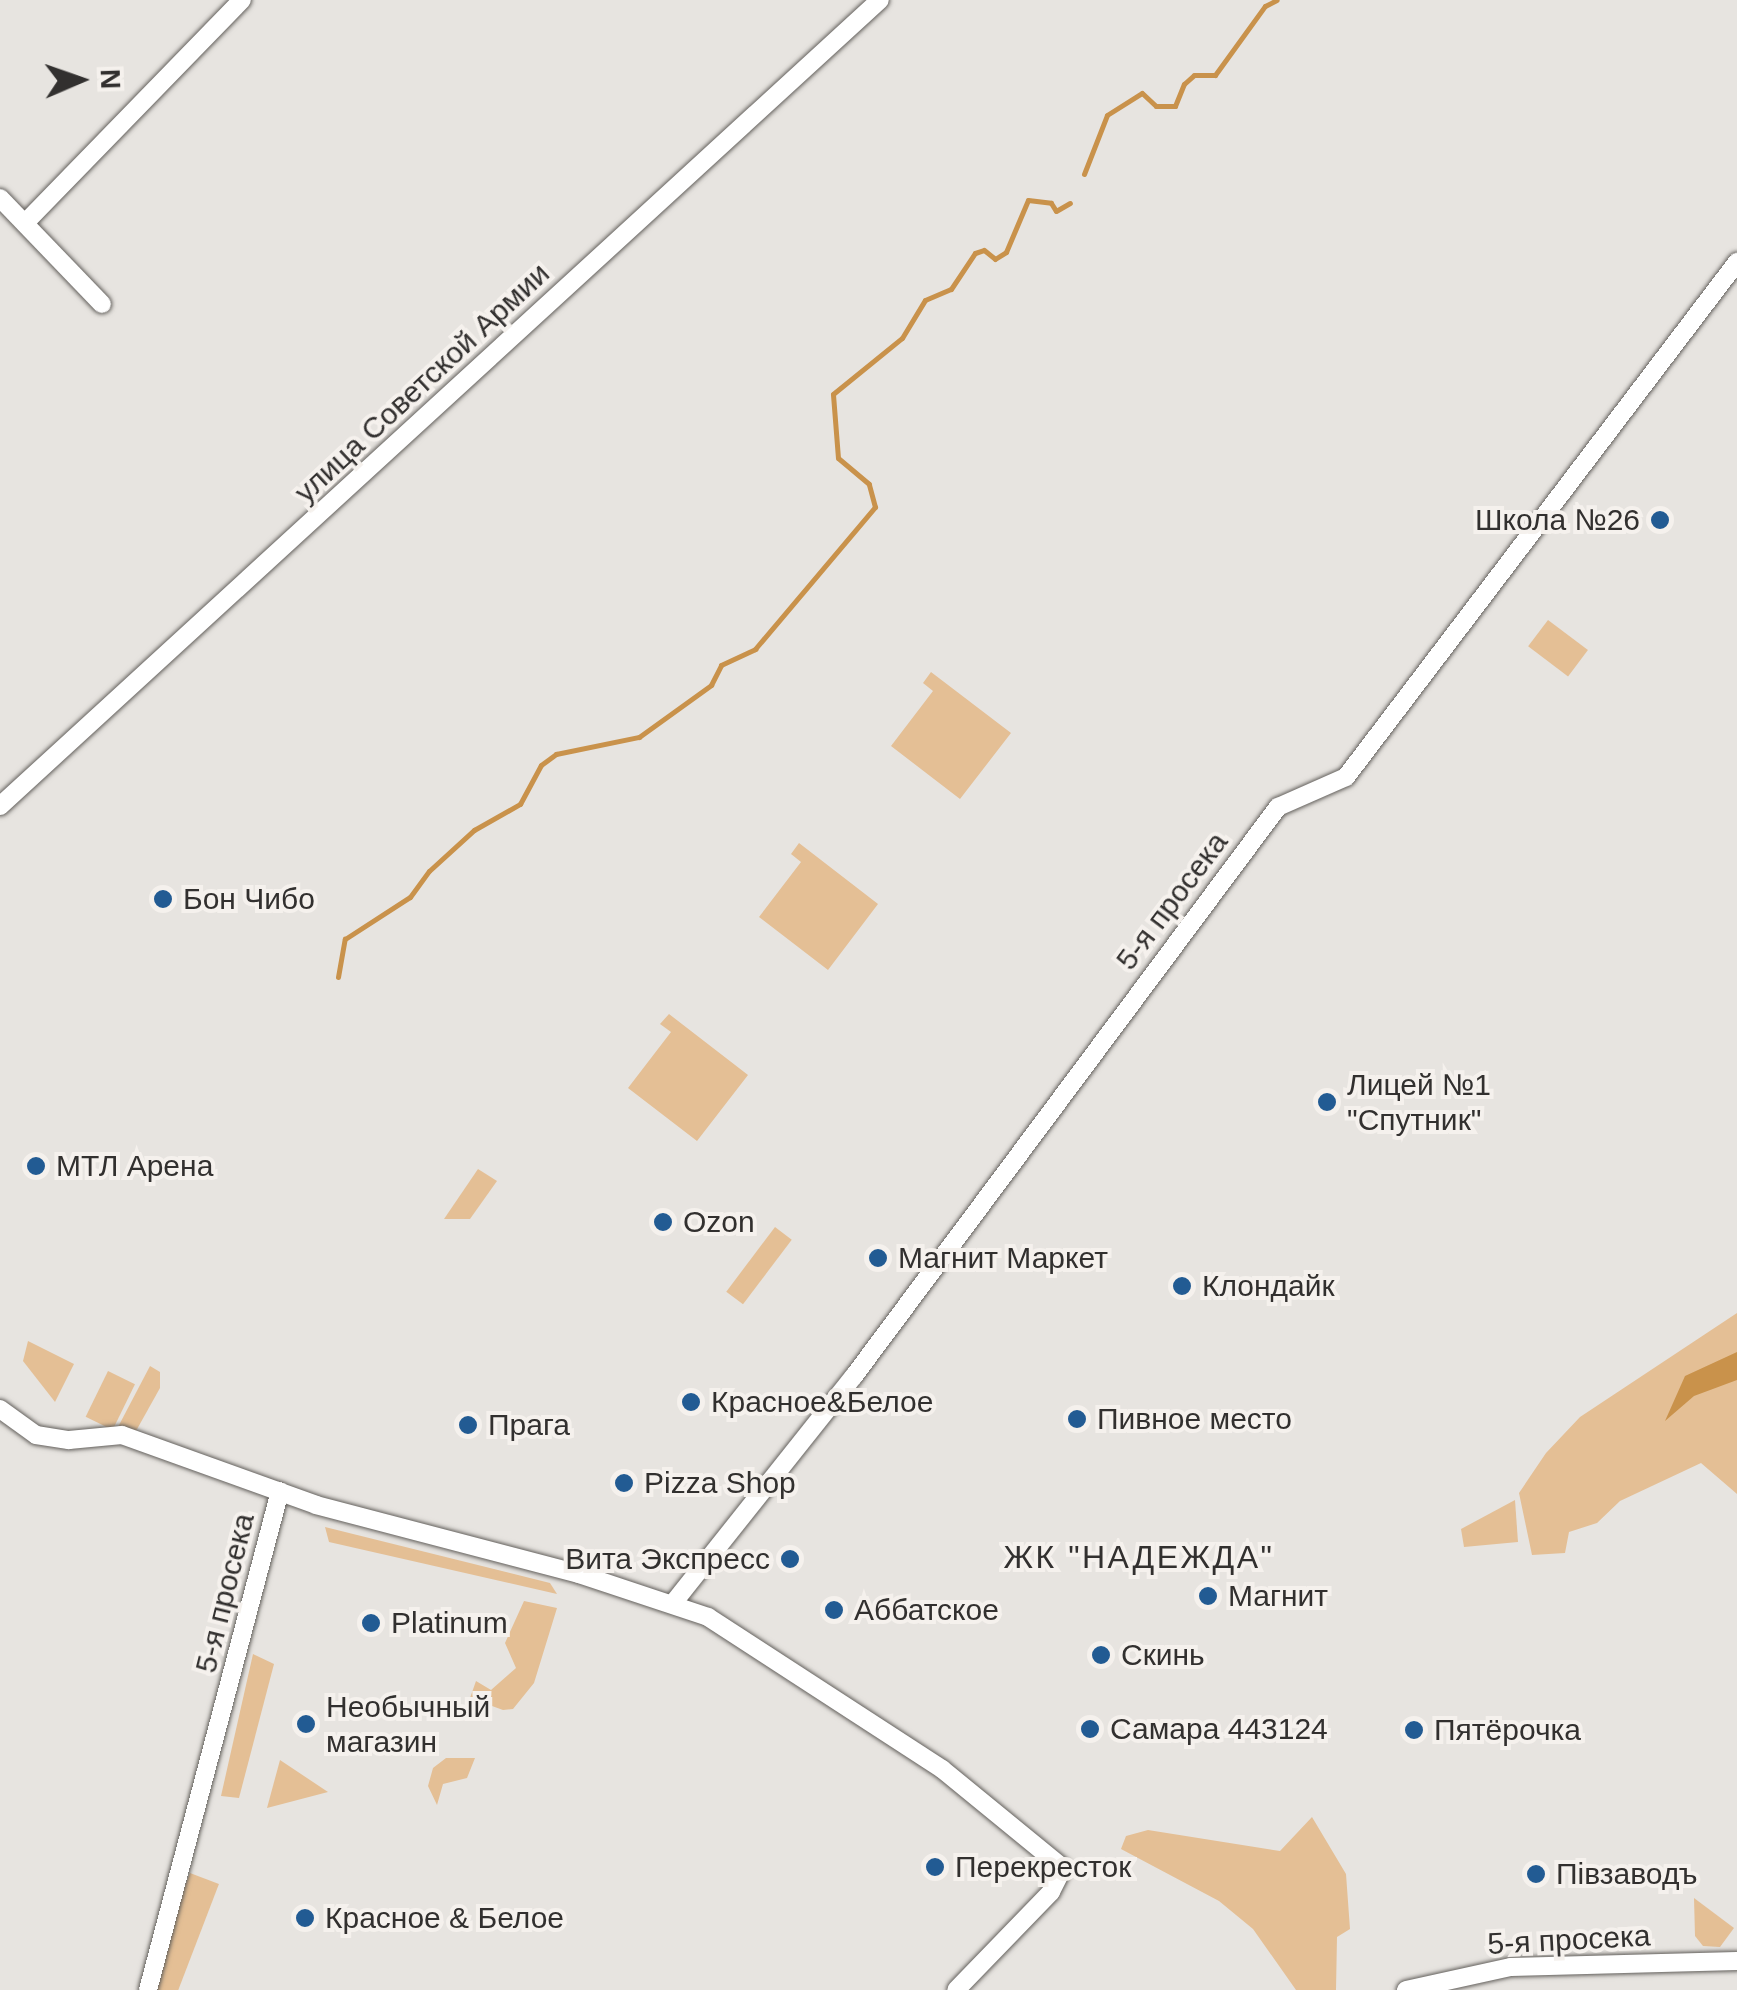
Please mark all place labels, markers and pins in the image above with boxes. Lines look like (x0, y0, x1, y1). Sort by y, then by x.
place label: Школа №26 (1475, 502, 1640, 538)
marker: Школа №26 (1649, 509, 1671, 531)
place label: Бон Чибо (183, 881, 315, 917)
marker: Бон Чибо (152, 888, 174, 910)
place label: Лицей №1 "Спутник" (1347, 1067, 1491, 1138)
marker: Лицей №1 "Спутник" (1316, 1091, 1338, 1113)
place label: МТЛ Арена (56, 1148, 213, 1184)
marker: МТЛ Арена (25, 1155, 47, 1177)
place label: Ozon (683, 1204, 755, 1240)
marker: Ozon (652, 1211, 674, 1233)
place label: Магнит Маркет (898, 1240, 1108, 1276)
marker: Магнит Маркет (867, 1247, 889, 1269)
place label: Клондайк (1202, 1268, 1335, 1304)
marker: Клондайк (1171, 1275, 1193, 1297)
place label: Красное&Белое (711, 1384, 933, 1420)
marker: Красное&Белое (680, 1391, 702, 1413)
place label: Пивное место (1097, 1401, 1292, 1437)
place label: Прага (488, 1407, 570, 1443)
marker: Пивное место (1066, 1408, 1088, 1430)
marker: Прага (457, 1414, 479, 1436)
place label: Pizza Shop (644, 1465, 796, 1501)
marker: Pizza Shop (613, 1472, 635, 1494)
place label: Вита Экспресс (565, 1541, 770, 1577)
marker: Вита Экспресс (779, 1548, 801, 1570)
place label: Магнит (1228, 1578, 1328, 1614)
marker: Магнит (1197, 1585, 1219, 1607)
place label: Аббатское (854, 1592, 999, 1628)
marker: Аббатское (823, 1599, 845, 1621)
place label: Platinum (391, 1605, 508, 1641)
marker: Platinum (360, 1612, 382, 1634)
place label: Скинь (1121, 1637, 1205, 1673)
marker: Скинь (1090, 1644, 1112, 1666)
place label: Необычный магазин (326, 1689, 490, 1760)
place label: Самара 443124 (1110, 1711, 1328, 1747)
place label: Пятёрочка (1434, 1712, 1581, 1748)
marker: Необычный магазин (295, 1713, 317, 1735)
marker: Самара 443124 (1079, 1718, 1101, 1740)
marker: Пятёрочка (1403, 1719, 1425, 1741)
place label: Перекресток (955, 1849, 1131, 1885)
marker: Перекресток (924, 1856, 946, 1878)
place label: Пiвзаводъ (1556, 1856, 1697, 1892)
marker: Пiвзаводъ (1525, 1863, 1547, 1885)
place label: Красное & Белое (325, 1900, 564, 1936)
marker: Красное & Белое (294, 1907, 316, 1929)

